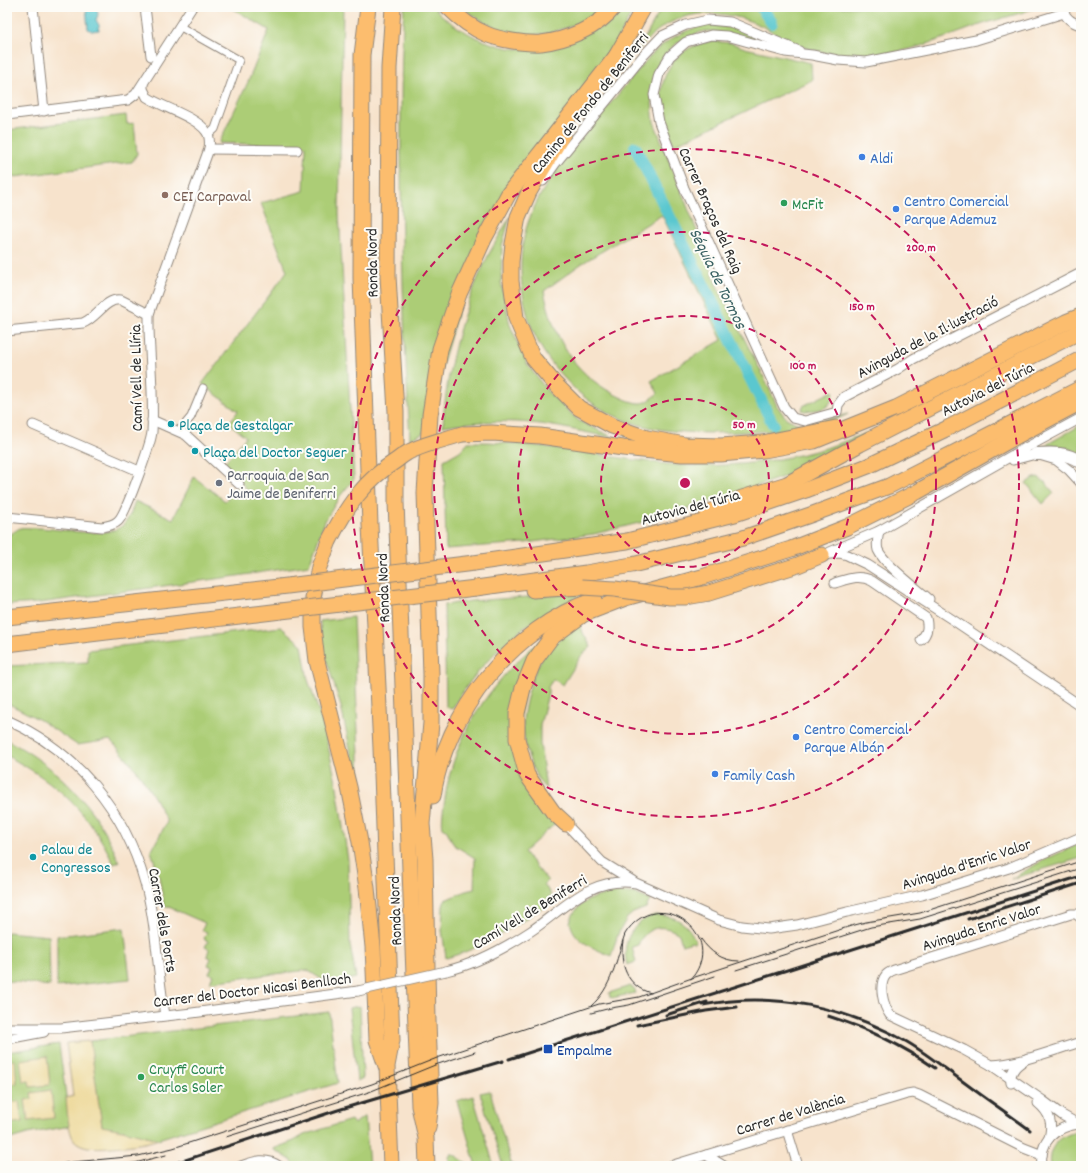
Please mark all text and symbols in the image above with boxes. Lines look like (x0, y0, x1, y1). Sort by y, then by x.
street label: Camino de Fondo de Beniferri (527, 28, 655, 179)
street label: Carrer Braços del Raig (672, 144, 748, 278)
place label: Aldi (870, 148, 893, 171)
marker: Aldi (857, 152, 867, 162)
place label: CEI Carpaval (173, 186, 251, 209)
marker: CEI Carpaval (160, 190, 170, 200)
place label: Centro Comercial Parque Ademuz (904, 191, 1009, 232)
place label: McFit (792, 194, 824, 217)
marker: McFit (779, 198, 789, 208)
marker: Centro Comercial Parque Ademuz (891, 204, 901, 214)
water label: Séquia de Tormos (681, 225, 751, 335)
street label: Ronda Nord (361, 228, 386, 298)
text: 200 m (906, 240, 936, 257)
street label: Avinguda de la Il·lustració (853, 291, 1003, 385)
text: 150 m (849, 299, 875, 316)
street label: Camí Vell de Llíria (125, 324, 150, 432)
street label: Autovia del Túria (938, 357, 1039, 423)
text: 100 m (790, 358, 816, 375)
place label: Plaça de Gestalgar (179, 415, 293, 438)
text: 50 m (732, 417, 756, 434)
marker: Plaça de Gestalgar (166, 419, 176, 429)
place label: Plaça del Doctor Seguer (203, 442, 347, 465)
marker: Plaça del Doctor Seguer (190, 446, 200, 456)
place label: Parroquia de San Jaime de Beniferri (227, 465, 336, 506)
centre of rings (678, 476, 692, 490)
marker: Parroquia de San Jaime de Beniferri (214, 478, 224, 488)
street label: Autovia del Túria (639, 484, 743, 533)
street label: Ronda Nord (372, 553, 397, 623)
place label: Centro Comercial Parque Albán (804, 719, 909, 760)
marker: Centro Comercial Parque Albán (791, 732, 801, 742)
place label: Family Cash (723, 765, 795, 788)
marker: Family Cash (710, 769, 720, 779)
street label: Avinguda d'Enric Valor (899, 834, 1034, 897)
place label: Palau de Congressos (41, 839, 111, 880)
marker: Palau de Congressos (28, 852, 38, 862)
street label: Carrer dels Ports (141, 866, 182, 975)
street label: Camí Vell de Beniferri (469, 870, 592, 956)
street label: Ronda Nord (384, 876, 409, 946)
street label: Avinguda Enric Valor (919, 898, 1044, 958)
street label: Carrer del Doctor Nicasi Benlloch (152, 968, 352, 1015)
place label: Empalme (557, 1040, 612, 1063)
marker: Empalme (542, 1043, 554, 1055)
place label: Cruyff Court Carlos Soler (149, 1059, 225, 1100)
marker: Cruyff Court Carlos Soler (136, 1072, 146, 1082)
street label: Carrer de València (734, 1088, 848, 1143)

